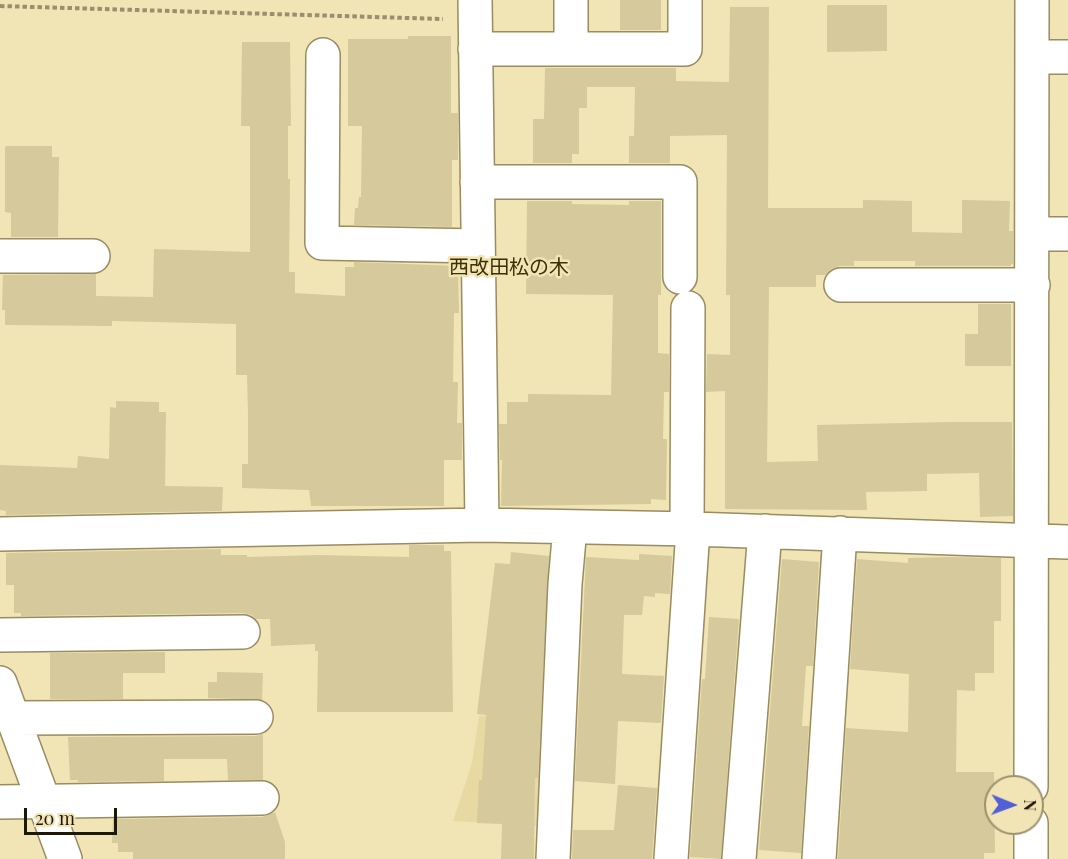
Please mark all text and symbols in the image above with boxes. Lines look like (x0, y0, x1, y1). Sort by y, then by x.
district label: 西改田松の木 (449, 256, 569, 280)
north arrow (984, 775, 1044, 835)
scale bar (27, 796, 120, 834)
text: N (1020, 799, 1041, 811)
text: 20 m (35, 806, 75, 830)

